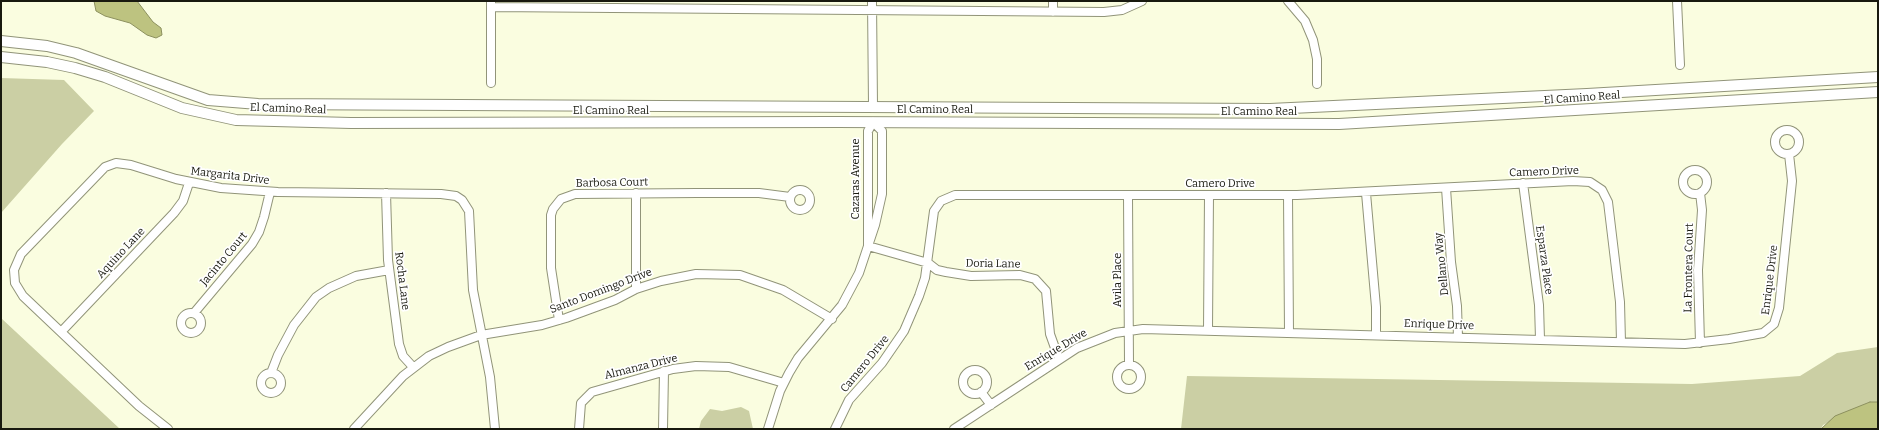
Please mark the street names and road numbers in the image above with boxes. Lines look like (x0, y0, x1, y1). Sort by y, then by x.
street label: El Camino Real (1543, 89, 1621, 107)
street label: El Camino Real (250, 101, 326, 117)
street label: El Camino Real (897, 103, 973, 117)
street label: El Camino Real (573, 104, 649, 118)
street label: El Camino Real (1221, 105, 1297, 119)
street label: Cazaras Avenue (849, 139, 863, 219)
street label: Camero Drive (1509, 164, 1579, 180)
street label: Margarita Drive (190, 165, 270, 187)
street label: Barbosa Court (576, 176, 648, 190)
street label: Camero Drive (1185, 177, 1255, 191)
street label: La Frontera Court (1682, 223, 1696, 313)
street label: Aquino Lane (94, 225, 148, 281)
street label: Esparza Place (1533, 225, 1555, 295)
street label: Jacinto Court (198, 229, 250, 289)
street label: Dellano Way (1432, 232, 1452, 296)
street label: Enrique Drive (1759, 244, 1781, 316)
street label: Rocha Lane (392, 251, 412, 311)
street label: Avila Place (1111, 253, 1125, 307)
street label: Doria Lane (965, 257, 1021, 271)
street label: Santo Domingo Drive (548, 265, 654, 317)
street label: Enrique Drive (1404, 317, 1474, 333)
street label: Enrique Drive (1023, 326, 1089, 374)
street label: Camero Drive (838, 333, 892, 395)
street label: Almanza Drive (603, 352, 679, 382)

